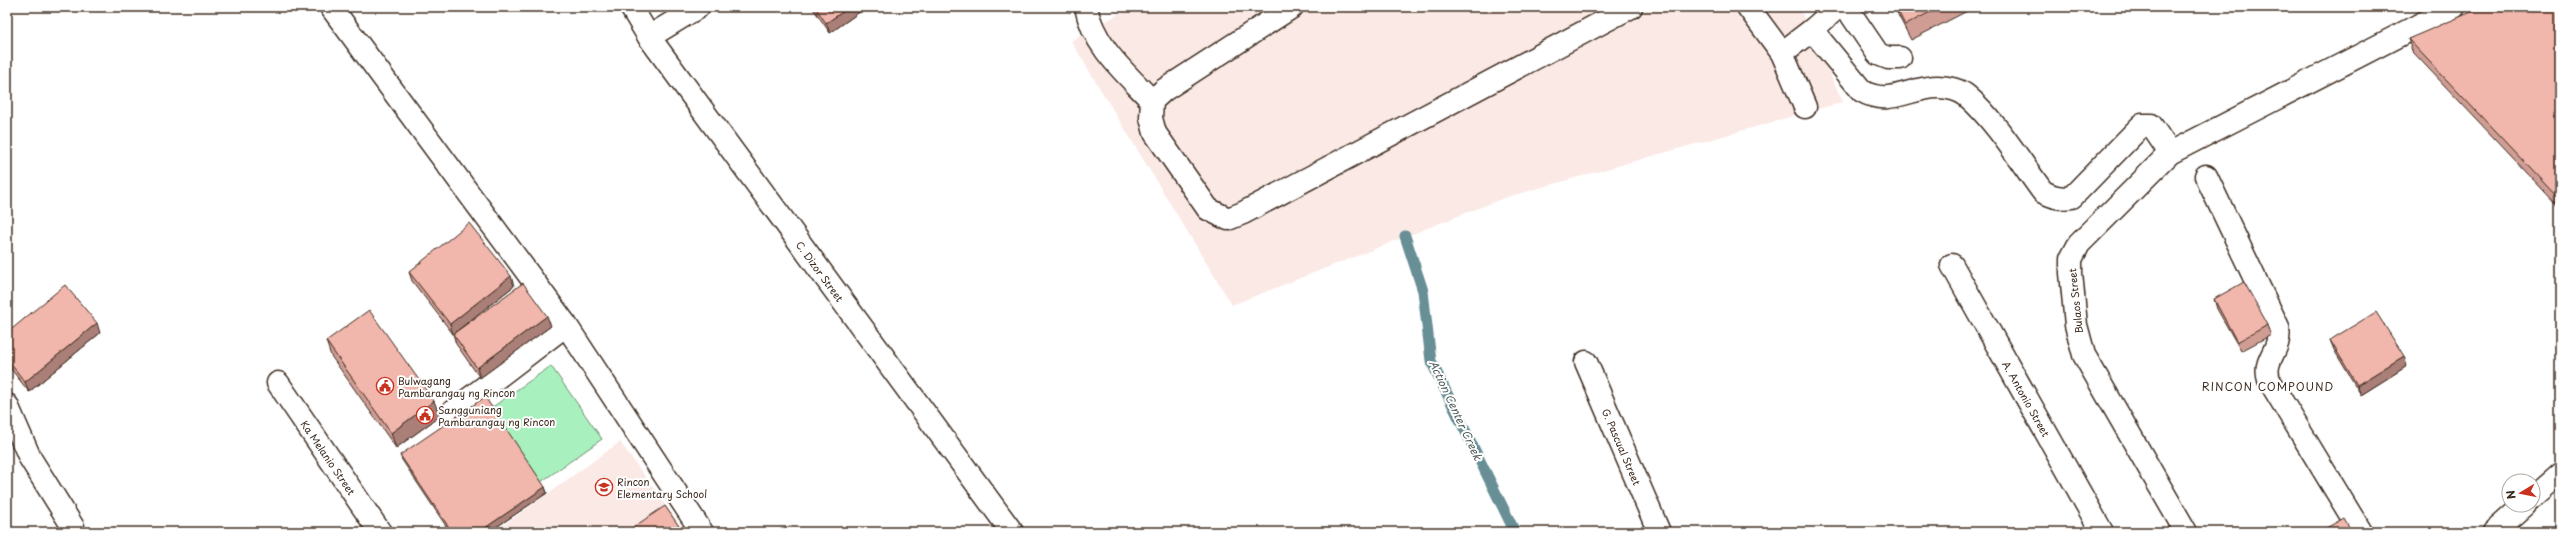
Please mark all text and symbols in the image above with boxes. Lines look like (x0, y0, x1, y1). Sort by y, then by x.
street label: C. Dizor Street (793, 237, 848, 304)
street label: Bulaos Street (2064, 268, 2086, 334)
water label: Action Center Creek (1425, 357, 1487, 464)
street label: A. Antonio Street (2000, 358, 2054, 439)
place label: Bulwagang Pambarangay ng Rincon (398, 373, 515, 400)
public building icon: Bulwagang Pambarangay ng Rincon (375, 376, 395, 396)
district label: RINCON COMPOUND (2202, 378, 2334, 395)
place label: Sangguniang Pambarangay ng Rincon (438, 402, 555, 429)
public building icon: Sangguniang Pambarangay ng Rincon (415, 405, 435, 425)
street label: G. Pascual Street (1599, 406, 1645, 487)
street label: Ka Melanio Street (298, 417, 360, 498)
north arrow (2501, 473, 2541, 513)
place label: Rincon Elementary School (617, 474, 707, 501)
school or university icon: Rincon Elementary School (594, 477, 614, 497)
text: N (2501, 489, 2520, 501)

